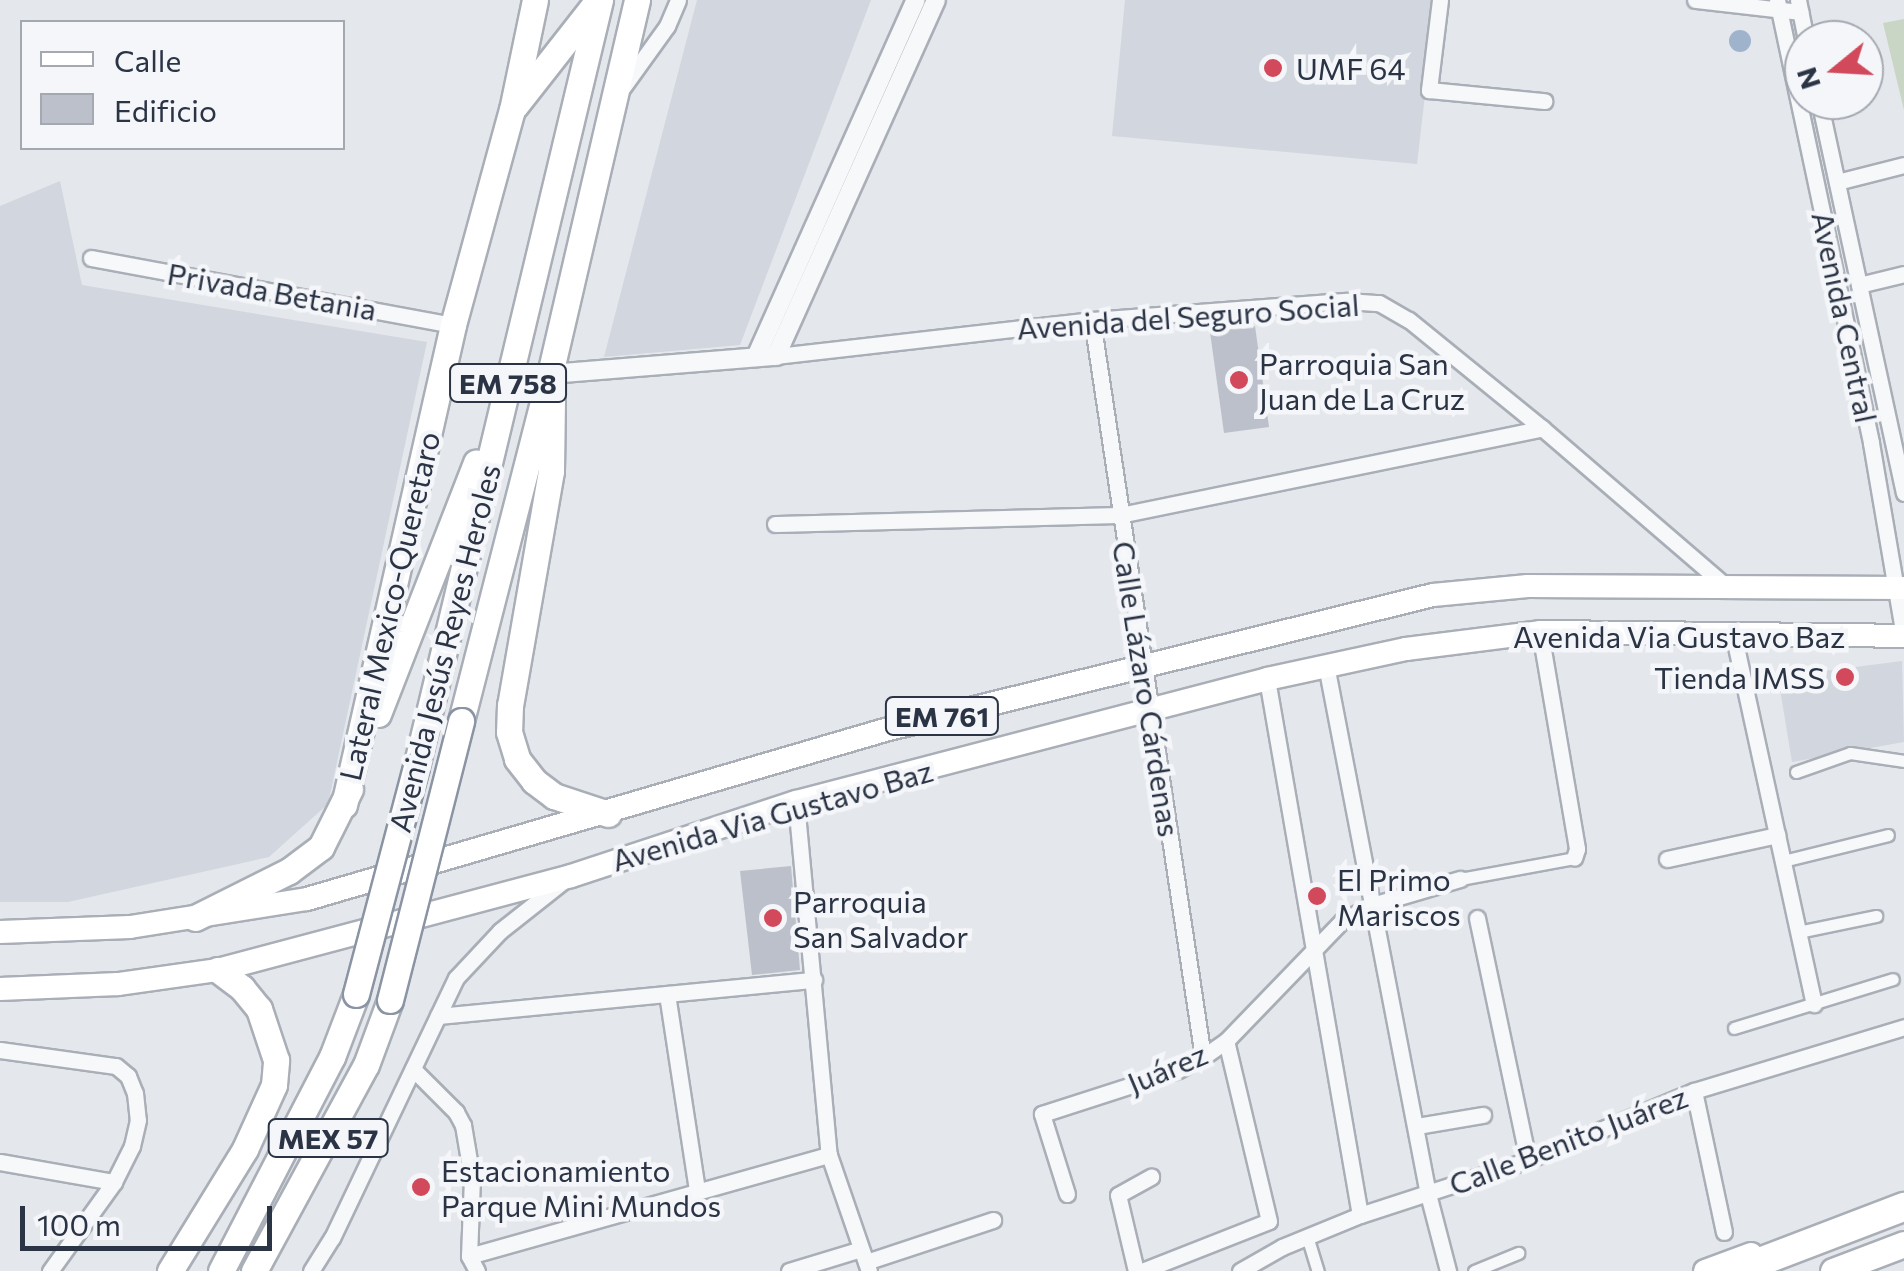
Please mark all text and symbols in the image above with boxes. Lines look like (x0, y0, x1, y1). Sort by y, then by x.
legend (20, 20, 345, 150)
north arrow (1784, 20, 1884, 120)
text: Calle (114, 41, 181, 78)
place label: UMF 64 (1296, 50, 1405, 86)
marker: UMF 64 (1260, 55, 1286, 81)
text: N (1788, 63, 1827, 94)
text: Edificio (114, 91, 217, 128)
street label: Avenida Central (1805, 208, 1885, 426)
street label: Privada Betania (165, 255, 379, 327)
street label: Avenida del Seguro Social (1015, 286, 1361, 346)
place label: Parroquia San Juan de La Cruz (1259, 345, 1465, 416)
road number: EM 758 (448, 360, 568, 406)
marker: Parroquia San Juan de La Cruz (1228, 369, 1250, 391)
street label: Lateral Mexico-Queretaro (331, 428, 447, 784)
street label: Avenida Jesús Reyes Heroles (381, 460, 507, 836)
street label: Calle Lázaro Cárdenas (1106, 539, 1188, 839)
street label: Avenida Via Gustavo Baz (1513, 618, 1845, 654)
place label: Tienda IMSS (1654, 659, 1825, 695)
marker: Tienda IMSS (1834, 666, 1856, 688)
road number: EM 761 (884, 693, 1000, 739)
street label: Avenida Via Gustavo Baz (607, 752, 937, 878)
place label: El Primo Mariscos (1337, 861, 1461, 932)
place label: Parroquia San Salvador (793, 883, 968, 954)
marker: El Primo Mariscos (1306, 885, 1328, 907)
marker: Parroquia San Salvador (762, 907, 784, 929)
street label: Juárez (1122, 1035, 1212, 1101)
street label: Calle Benito Juárez (1444, 1078, 1692, 1202)
road number: MEX 57 (266, 1115, 390, 1161)
place label: Estacionamiento Parque Mini Mundos (441, 1152, 721, 1222)
marker: Estacionamiento Parque Mini Mundos (410, 1176, 432, 1198)
scale bar (25, 1186, 278, 1248)
text: 100 m (37, 1205, 121, 1242)

